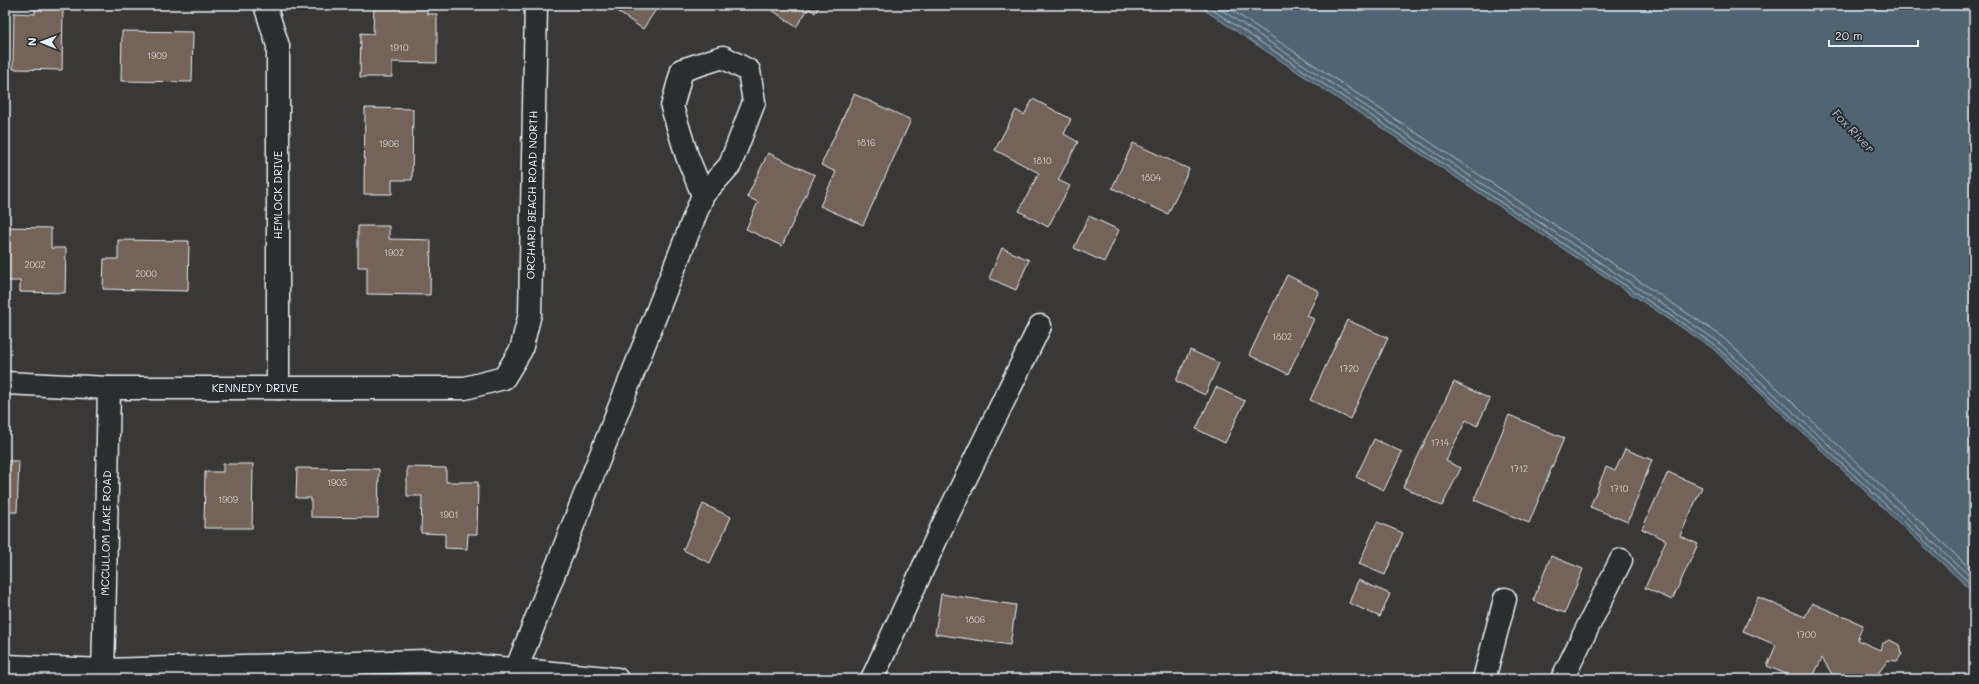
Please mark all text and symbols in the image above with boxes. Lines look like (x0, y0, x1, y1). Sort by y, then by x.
north arrow (22, 22, 62, 62)
scale bar (1829, 22, 1918, 48)
text: 20 m (1835, 27, 1863, 43)
text: N (24, 38, 39, 46)
house number: 1910 (390, 42, 409, 53)
house number: 1909 (147, 50, 168, 61)
water label: Fox River (1829, 105, 1879, 156)
street label: ORCHARD BEACH ROAD NORTH (523, 110, 540, 280)
house number: 1816 (857, 137, 875, 148)
house number: 1906 (379, 138, 399, 149)
street label: HEMLOCK DRIVE (270, 151, 285, 239)
house number: 1810 (1032, 155, 1052, 166)
house number: 1804 (1141, 172, 1162, 183)
house number: 1902 (384, 247, 404, 258)
house number: 2002 (24, 259, 46, 270)
house number: 2000 (135, 268, 157, 279)
house number: 1802 (1272, 331, 1292, 342)
house number: 1720 (1339, 363, 1359, 374)
street label: KENNEDY DRIVE (212, 380, 298, 395)
house number: 1714 (1431, 437, 1450, 448)
house number: 1712 (1510, 463, 1528, 474)
street label: MCCULLOM LAKE ROAD (97, 470, 114, 596)
house number: 1905 (327, 477, 347, 488)
house number: 1710 (1610, 483, 1629, 494)
house number: 1909 (218, 494, 239, 505)
house number: 1901 (440, 509, 458, 520)
house number: 1806 (965, 614, 985, 625)
house number: 1700 (1796, 629, 1817, 640)

